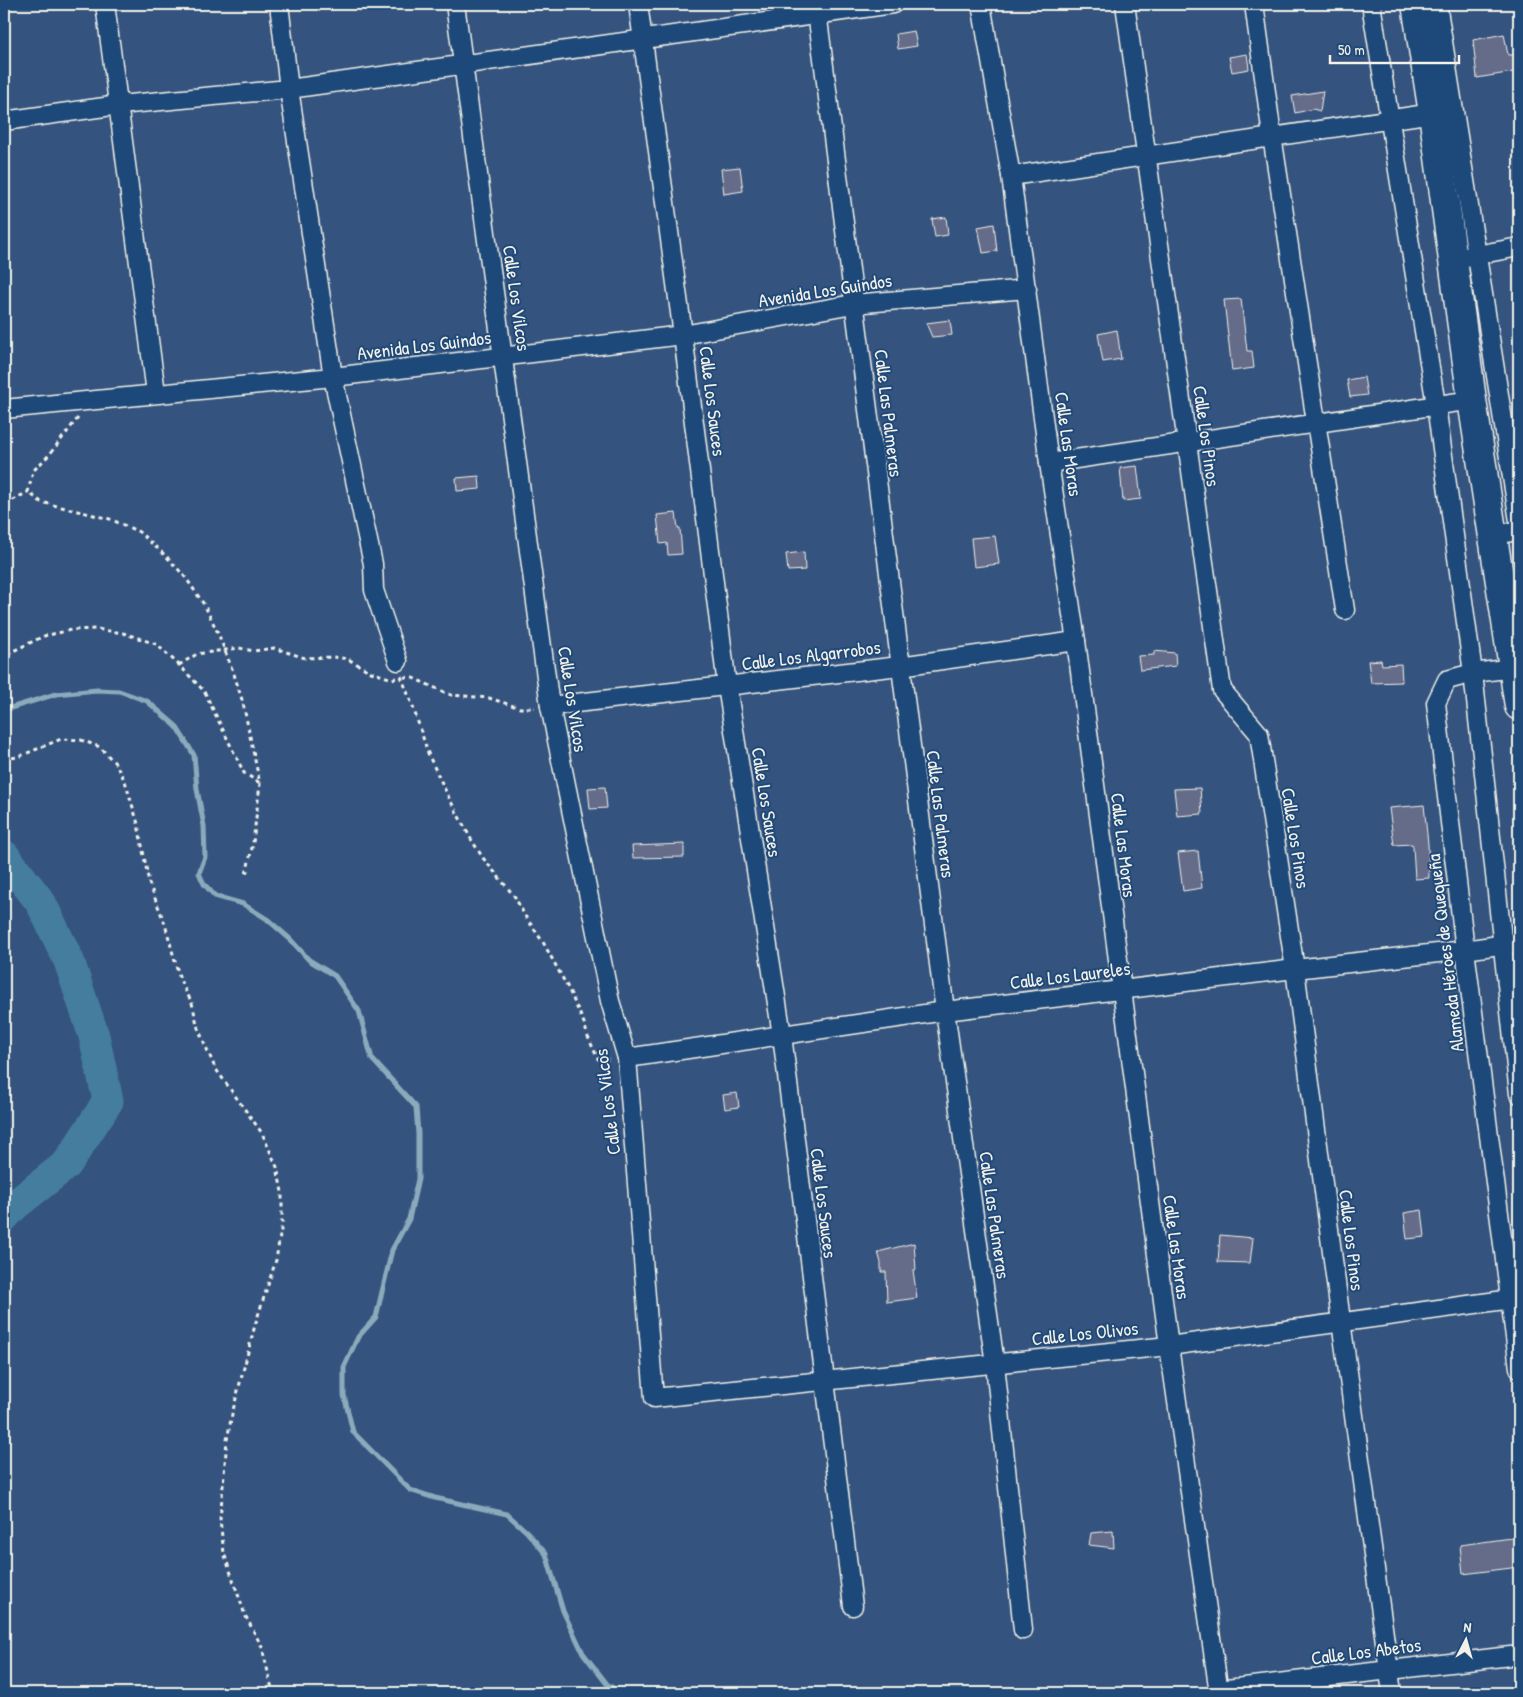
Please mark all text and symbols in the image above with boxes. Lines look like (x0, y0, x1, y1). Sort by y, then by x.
scale bar (1330, 32, 1459, 64)
text: 50 m (1338, 39, 1365, 60)
street label: Calle Los Vilcos (497, 243, 537, 353)
street label: Avenida Los Guindos (756, 267, 894, 313)
street label: Avenida Los Guindos (355, 324, 493, 366)
street label: Calle Los Sauces (693, 345, 733, 457)
street label: Calle Las Palmeras (868, 348, 910, 478)
street label: Calle Los Pinos (1187, 384, 1227, 488)
street label: Calle Las Moras (1049, 390, 1089, 498)
street label: Calle Los Algarrobos (740, 634, 882, 676)
street label: Calle Los Vilcos (552, 644, 594, 754)
street label: Calle Los Sauces (746, 745, 788, 859)
street label: Calle Las Palmeras (920, 749, 962, 879)
street label: Calle Los Pinos (1275, 786, 1317, 890)
street label: Calle Las Moras (1105, 791, 1143, 899)
street label: Alameda Héroes de Quequeña (1420, 852, 1470, 1053)
street label: Calle Los Laureles (1008, 955, 1132, 995)
street label: Calle Los Vilcos (588, 1047, 626, 1157)
street label: Calle Los Sauces (804, 1147, 844, 1259)
street label: Calle Las Palmeras (973, 1150, 1017, 1280)
street label: Calle Los Pinos (1333, 1188, 1371, 1292)
street label: Calle Las Moras (1157, 1193, 1197, 1301)
street label: Calle Los Olivos (1031, 1314, 1139, 1352)
north arrow (1440, 1614, 1490, 1664)
text: N (1463, 1617, 1473, 1636)
street label: Calle Los Abetos (1310, 1631, 1422, 1671)

